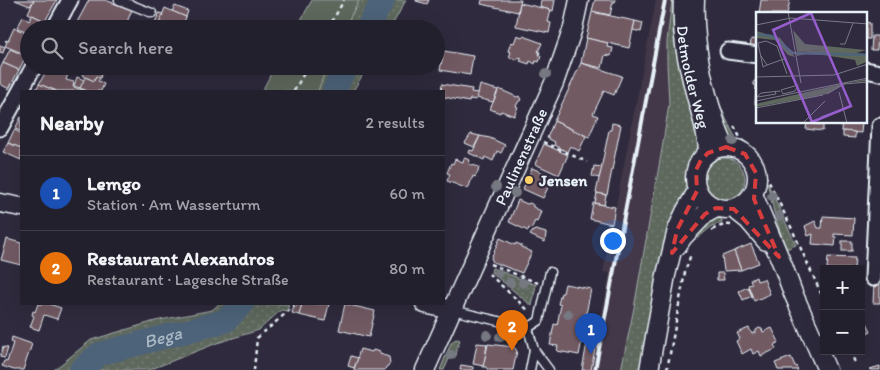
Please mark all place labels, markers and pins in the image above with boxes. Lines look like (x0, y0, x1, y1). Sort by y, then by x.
place label: Jensen (538, 171, 588, 190)
marker: Jensen (523, 174, 535, 186)
pin: 2 (496, 310, 528, 351)
pin: 1 (575, 313, 607, 354)

